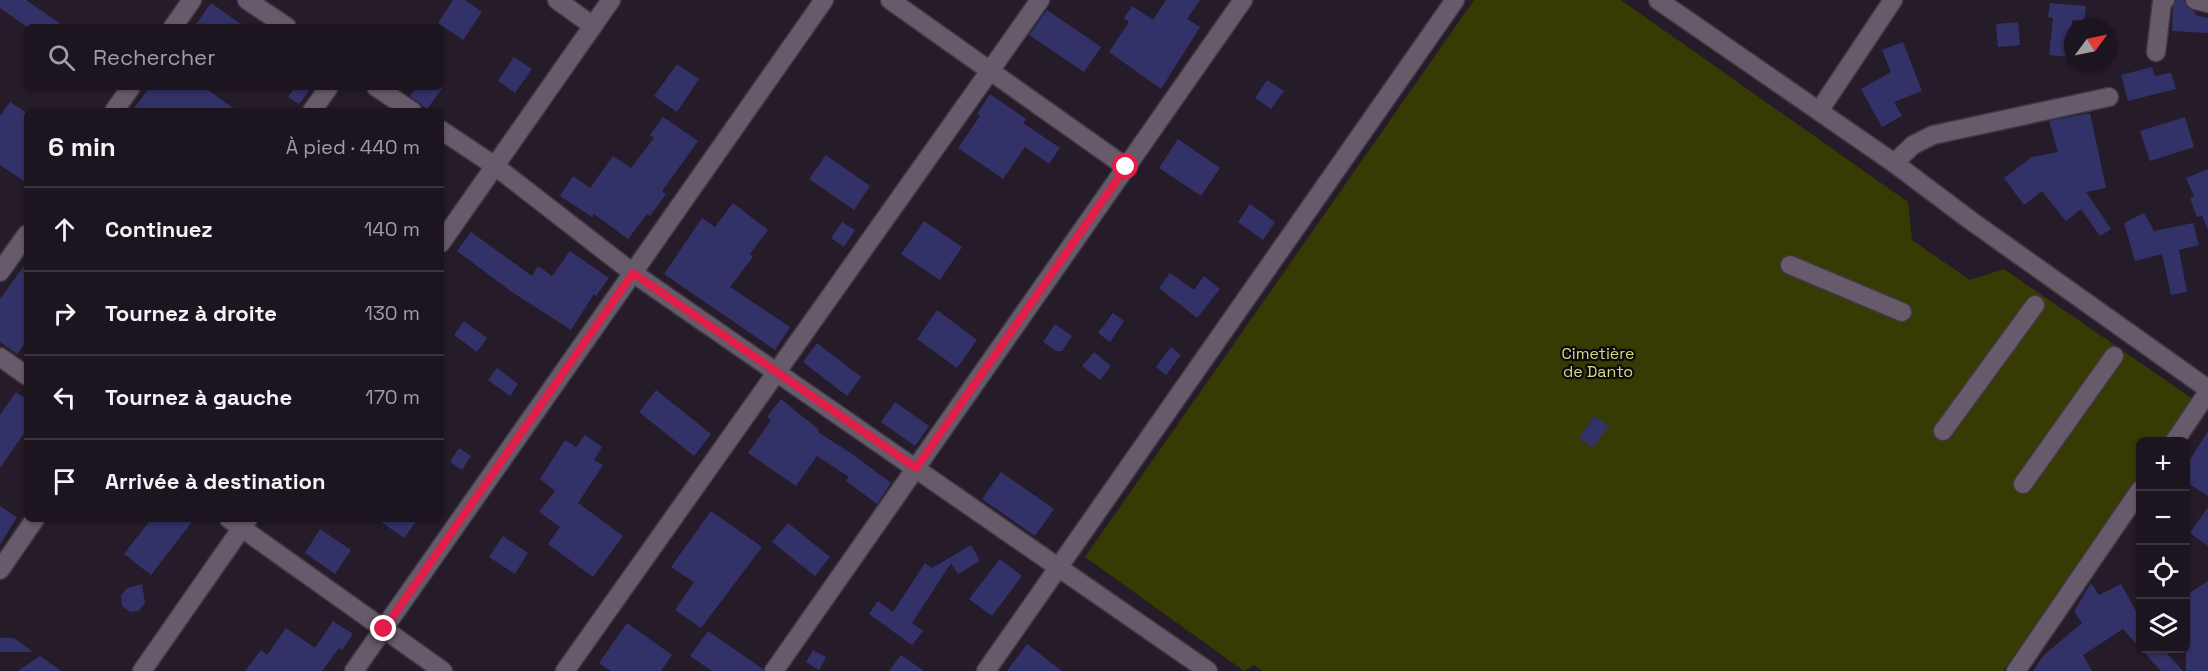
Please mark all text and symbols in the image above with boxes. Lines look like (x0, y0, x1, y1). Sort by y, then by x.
north arrow (2064, 18, 2118, 72)
search box (24, 24, 444, 90)
icon: search (45, 41, 78, 74)
text: Rechercher (93, 43, 215, 71)
text: 6 min (48, 130, 116, 164)
text: À pied · 440 m (286, 134, 420, 160)
route start (1112, 153, 1138, 179)
icon: ahead (48, 213, 81, 246)
text: Continuez (105, 215, 213, 243)
text: 140 m (364, 216, 420, 242)
icon: right (48, 297, 81, 330)
text: Tournez à droite (105, 299, 277, 327)
text: 130 m (364, 300, 420, 326)
park label: Cimetière de Danto (1561, 343, 1635, 382)
icon: left (48, 381, 81, 414)
text: Tournez à gauche (105, 383, 292, 411)
text: 170 m (365, 384, 420, 410)
map controls (2136, 437, 2190, 653)
button: + (2136, 437, 2190, 491)
icon: arrive (48, 465, 81, 498)
text: Arrivée à destination (105, 467, 326, 495)
button: − (2136, 491, 2190, 545)
button: locate (2136, 545, 2190, 599)
button: layers (2136, 599, 2190, 653)
route end (370, 615, 396, 641)

